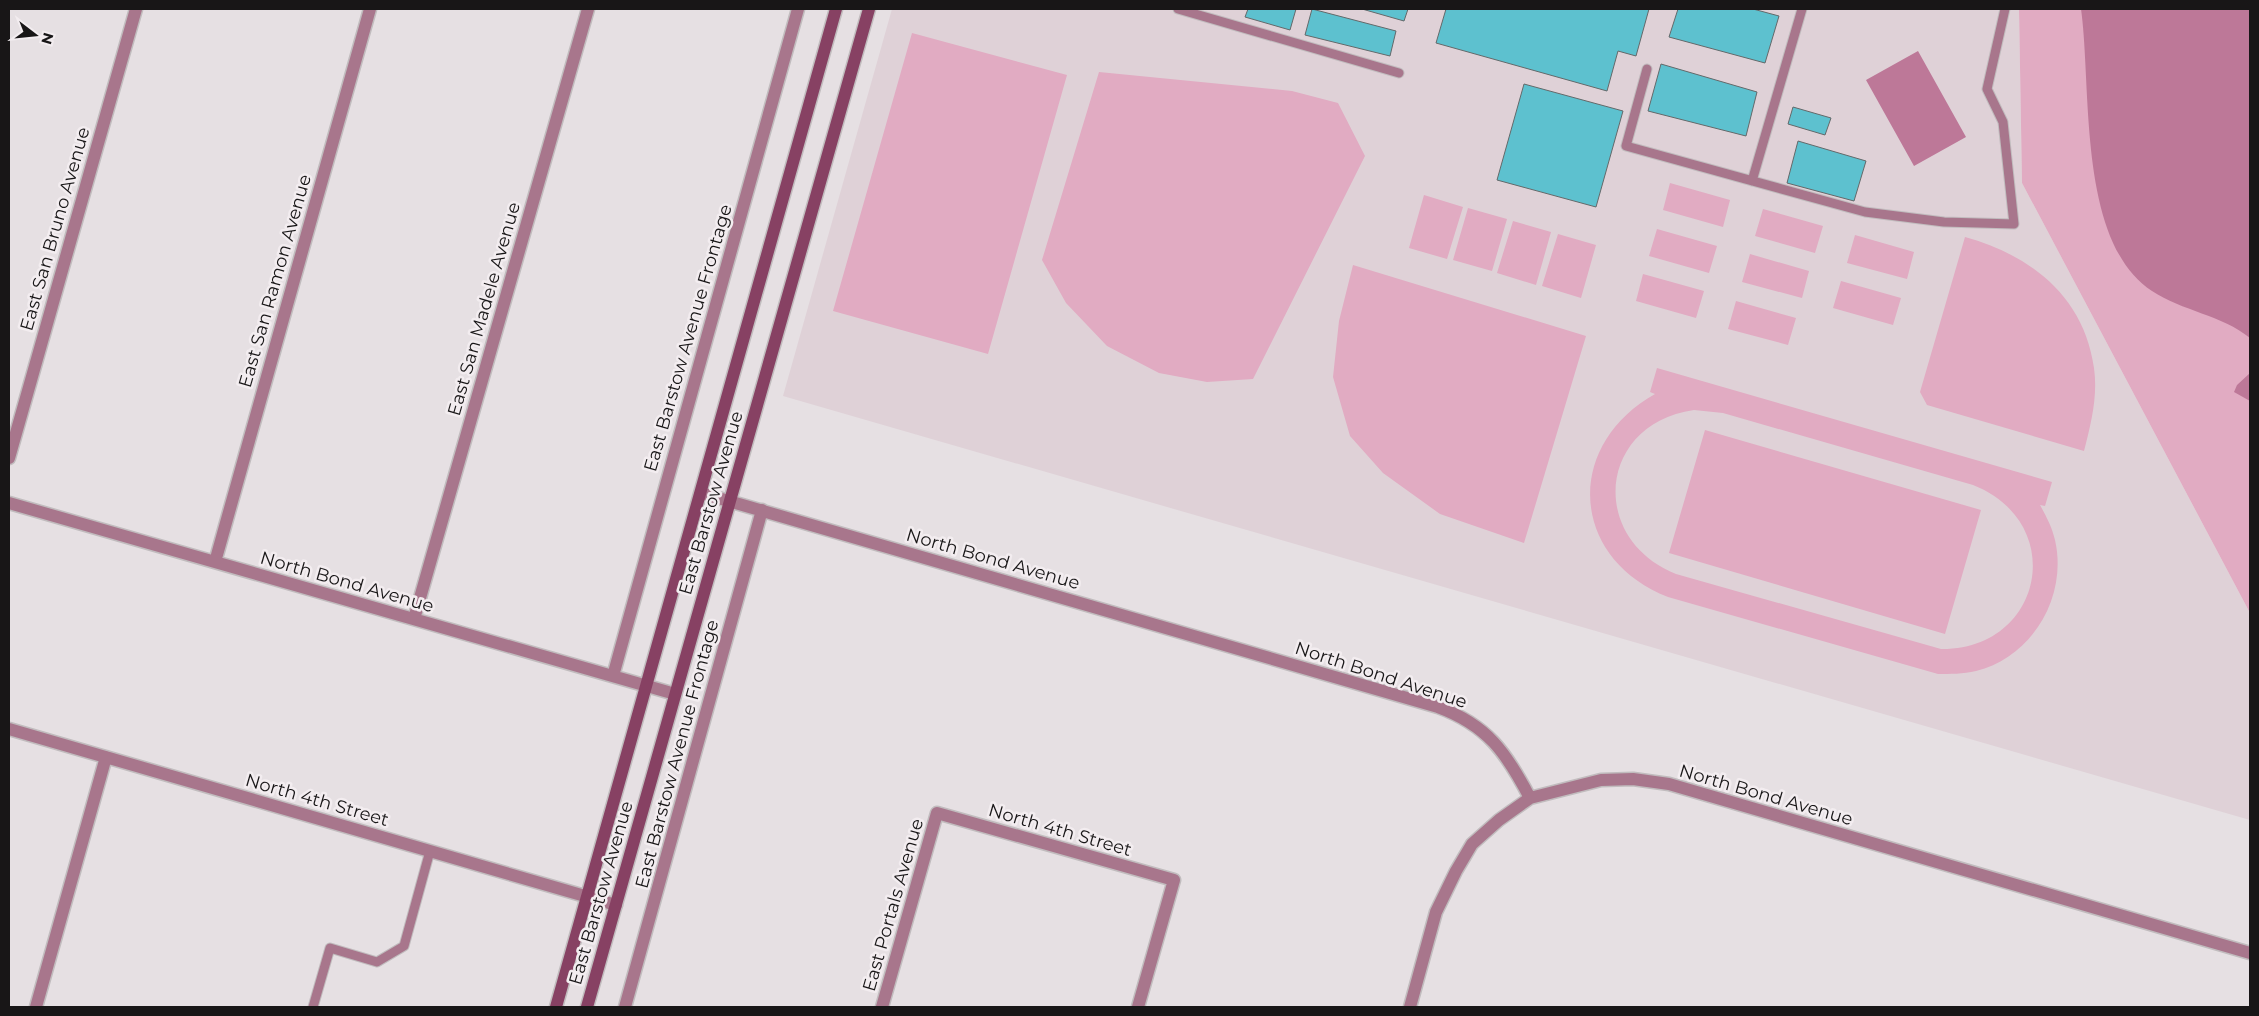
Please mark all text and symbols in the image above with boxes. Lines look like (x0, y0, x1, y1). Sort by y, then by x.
north arrow (10, 10, 60, 60)
text: N (37, 31, 58, 47)
street label: East San Bruno Avenue (15, 124, 95, 333)
street label: East San Ramon Avenue (234, 172, 316, 390)
street label: East San Madele Avenue (443, 200, 525, 418)
street label: East Barstow Avenue Frontage (639, 202, 737, 474)
street label: East Barstow Avenue (674, 409, 748, 597)
street label: North Bond Avenue (904, 524, 1082, 594)
street label: North Bond Avenue (258, 547, 436, 617)
street label: East Barstow Avenue Frontage (631, 617, 724, 891)
street label: North Bond Avenue (1292, 637, 1470, 713)
street label: North Bond Avenue (1677, 760, 1855, 830)
street label: North 4th Street (243, 769, 391, 831)
street label: East Barstow Avenue (564, 799, 638, 987)
street label: North 4th Street (986, 799, 1134, 861)
street label: East Portals Avenue (858, 816, 928, 994)

